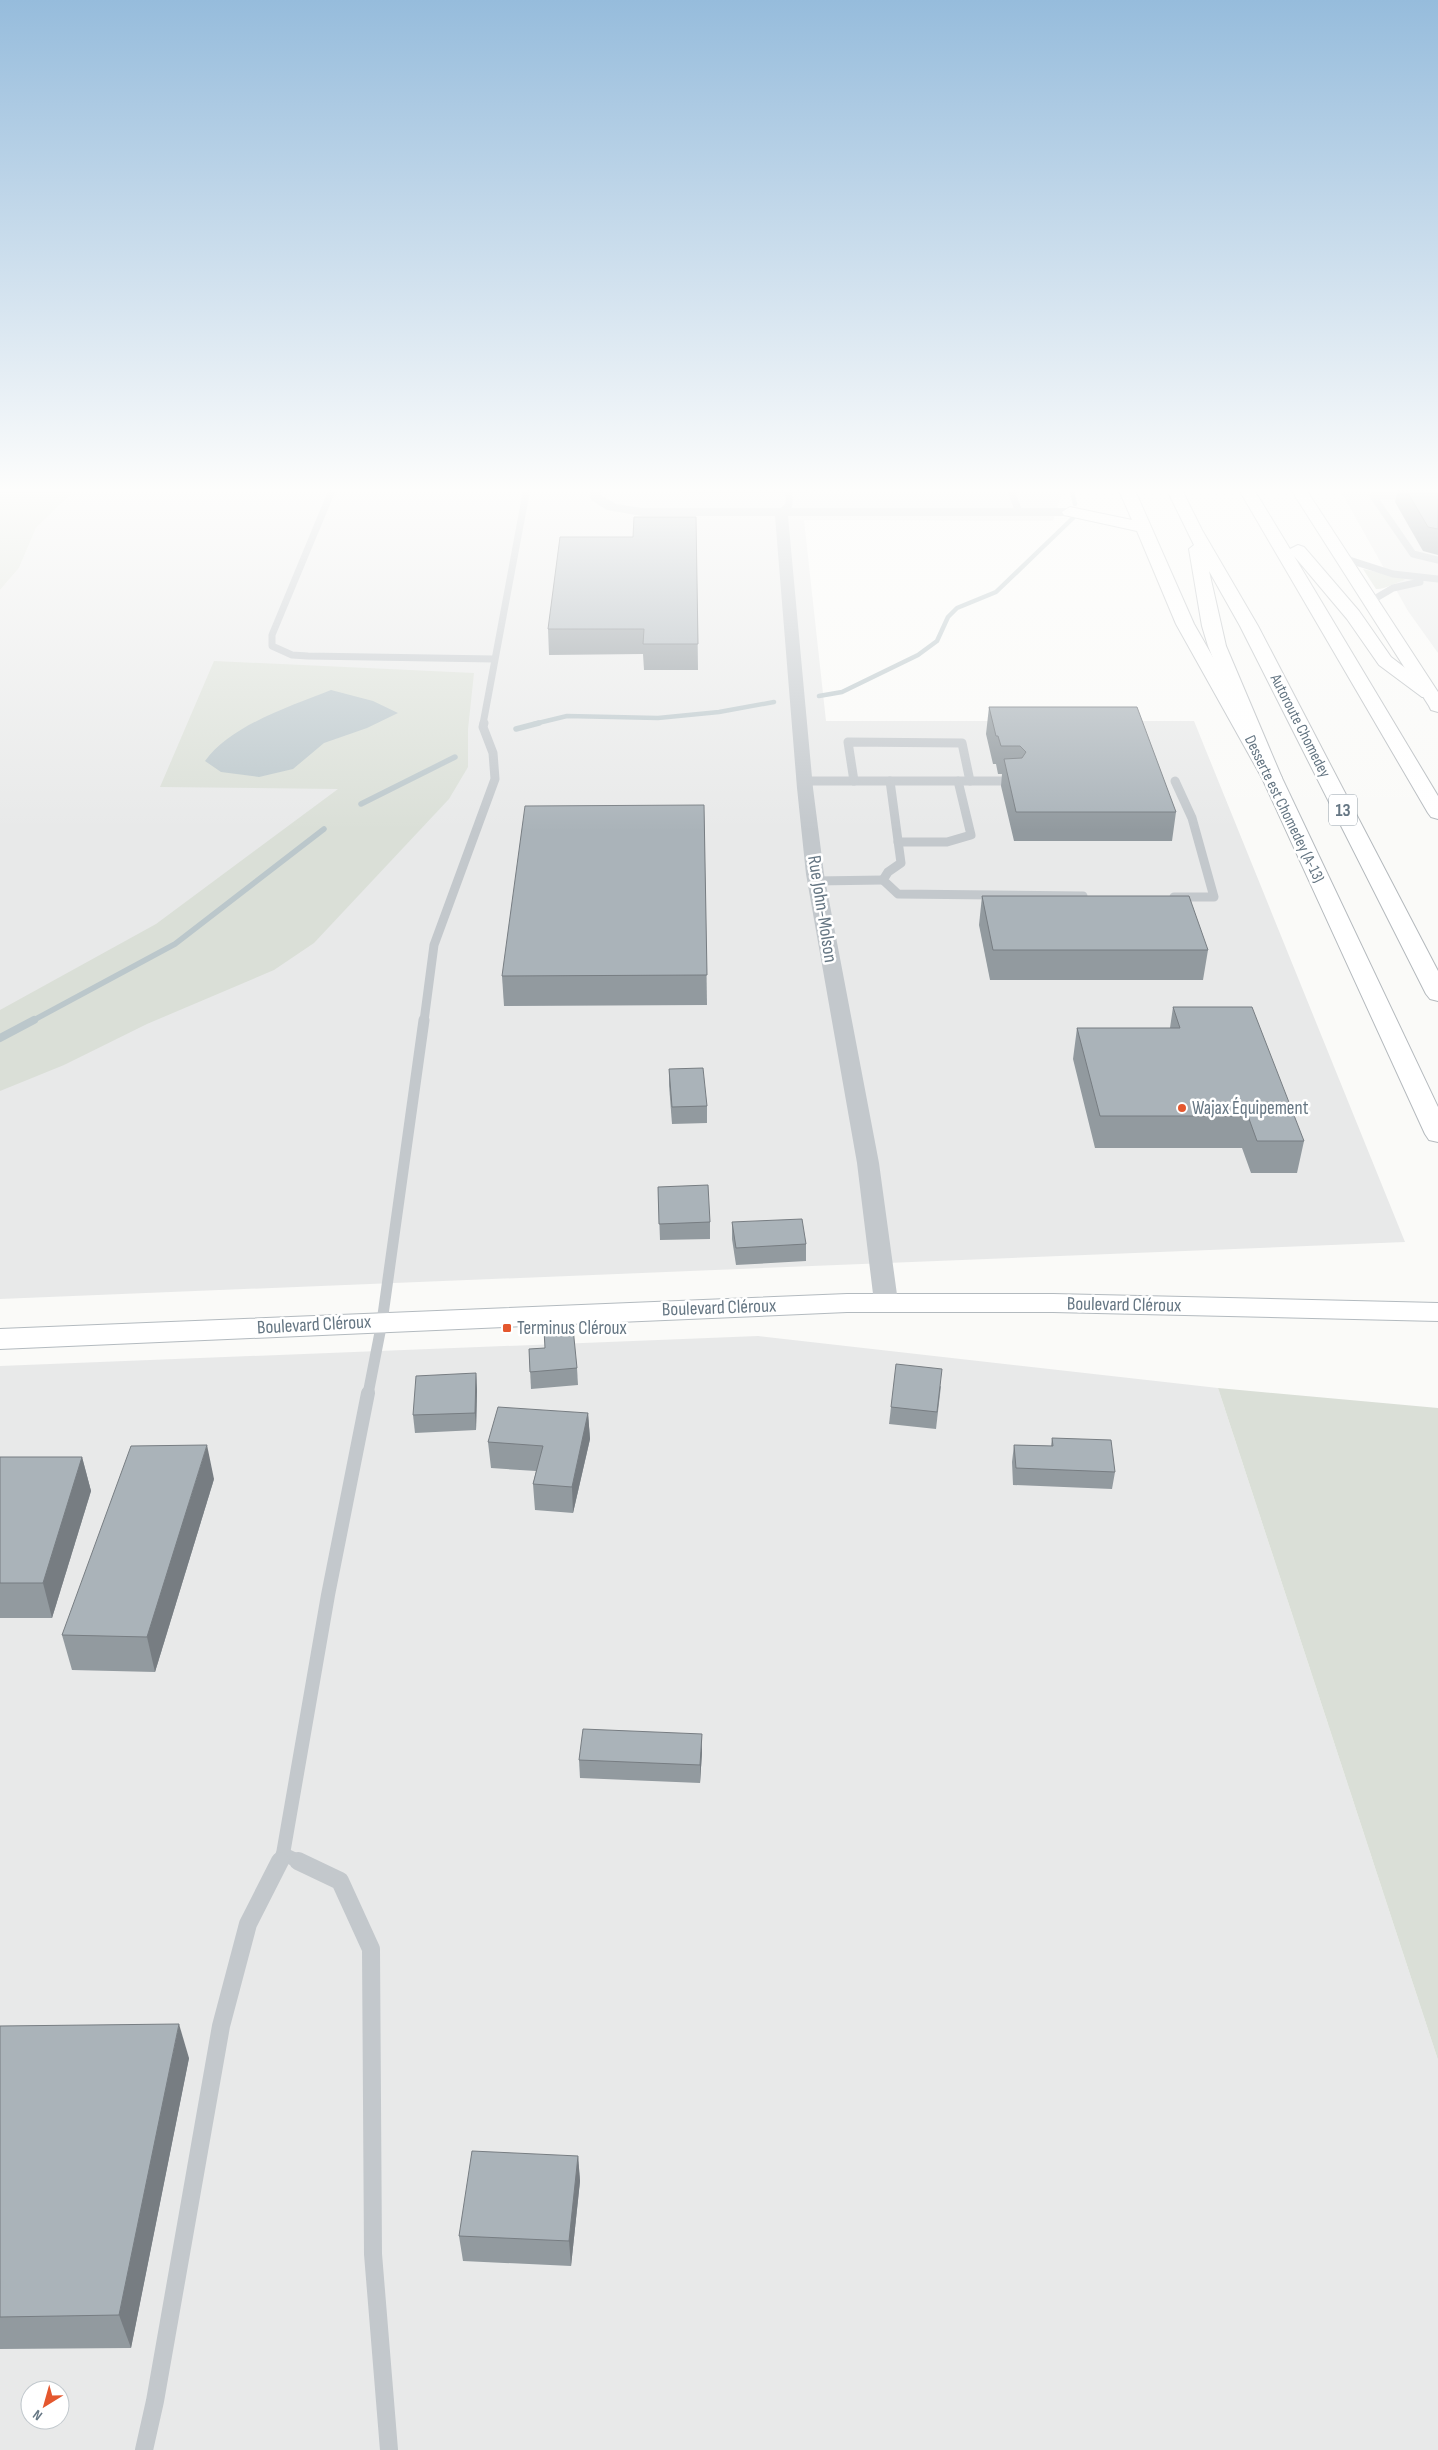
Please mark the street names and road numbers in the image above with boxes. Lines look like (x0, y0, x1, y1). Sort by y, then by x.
street label: Autoroute Chomedey (1265, 670, 1334, 781)
street label: Desserte est Chomedey (A-13) (1240, 732, 1328, 886)
road number: 13 (1329, 794, 1357, 826)
street label: Rue John-Molson (802, 854, 842, 964)
street label: Boulevard Cléroux (1067, 1293, 1181, 1317)
street label: Boulevard Cléroux (661, 1295, 777, 1321)
street label: Boulevard Cléroux (256, 1311, 372, 1339)

